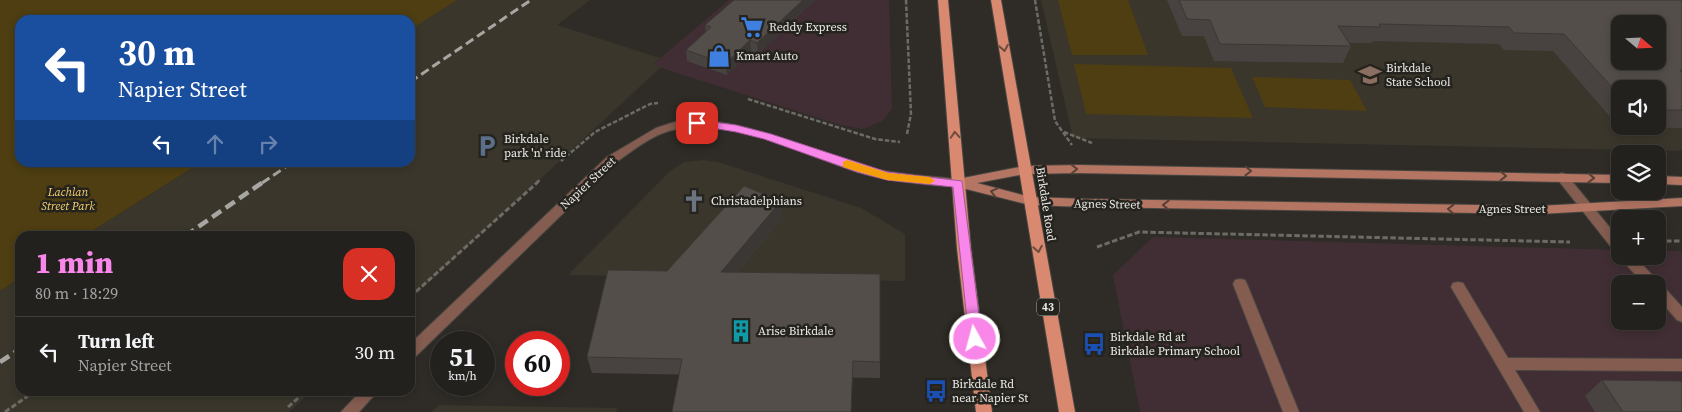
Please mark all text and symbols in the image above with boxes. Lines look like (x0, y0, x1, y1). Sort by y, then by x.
supermarket icon: Reddy Express (739, 14, 765, 40)
north arrow (1611, 15, 1666, 70)
map controls (1611, 15, 1666, 330)
place label: Reddy Express (769, 19, 847, 35)
text: 30 m (118, 29, 195, 77)
icon: left (35, 35, 100, 100)
shop icon: Kmart Auto (706, 43, 732, 69)
one-way arrow (999, 44, 1009, 52)
place label: Kmart Auto (736, 48, 798, 64)
place label: Birkdale State School (1386, 60, 1451, 90)
school or university icon: Birkdale State School (1357, 62, 1383, 88)
text: Napier Street (118, 74, 247, 104)
button: sound (1611, 80, 1666, 135)
pin (676, 102, 718, 144)
icon: arrive (683, 109, 711, 137)
icon: left (148, 130, 176, 158)
icon: ahead (201, 130, 229, 158)
icon: right (254, 130, 282, 158)
one-way arrow (949, 130, 960, 138)
place label: Birkdale park 'n' ride (504, 131, 567, 161)
parking icon: Birkdale park 'n' ride (474, 133, 500, 159)
button: layers (1611, 145, 1666, 200)
street label: Napier Street (557, 153, 619, 213)
one-way arrow (1070, 164, 1078, 174)
street label: Birkdale Road (1032, 166, 1060, 242)
one-way arrow (1245, 166, 1253, 176)
one-way arrow (1500, 171, 1507, 181)
one-way arrow (1588, 173, 1595, 183)
park label: Lachlan Street Park (41, 184, 95, 214)
church icon: Christadelphians (681, 188, 707, 214)
one-way arrow (990, 188, 998, 198)
place label: Christadelphians (711, 193, 802, 209)
street label: Agnes Street (1074, 195, 1141, 213)
one-way arrow (1161, 200, 1169, 210)
street label: Agnes Street (1479, 201, 1545, 217)
one-way arrow (1446, 203, 1454, 214)
button: + (1611, 210, 1666, 265)
text: 1 min (35, 242, 113, 283)
one-way arrow (1032, 245, 1042, 254)
button: close (343, 248, 395, 300)
button: − (1611, 275, 1666, 330)
text: 80 m · 18:29 (35, 282, 118, 304)
road number: 43 (1037, 298, 1059, 316)
position arrow (948, 312, 1000, 364)
building icon: Arise Birkdale (728, 318, 754, 344)
place label: Arise Birkdale (758, 323, 834, 339)
text: Turn left (78, 328, 154, 354)
place label: Birkdale Rd at Birkdale Primary School (1110, 329, 1240, 359)
speed limit sign: 60 (505, 331, 570, 396)
bus stop icon: Birkdale Rd at Birkdale Primary School (1081, 331, 1107, 357)
icon: left (35, 338, 63, 366)
text: 30 m (354, 339, 395, 365)
text: 51 (449, 340, 476, 374)
text: Napier Street (78, 354, 172, 376)
text: km/h (448, 368, 477, 384)
place label: Birkdale Rd near Napier St (952, 376, 1028, 406)
bus stop icon: Birkdale Rd near Napier St (923, 378, 949, 404)

